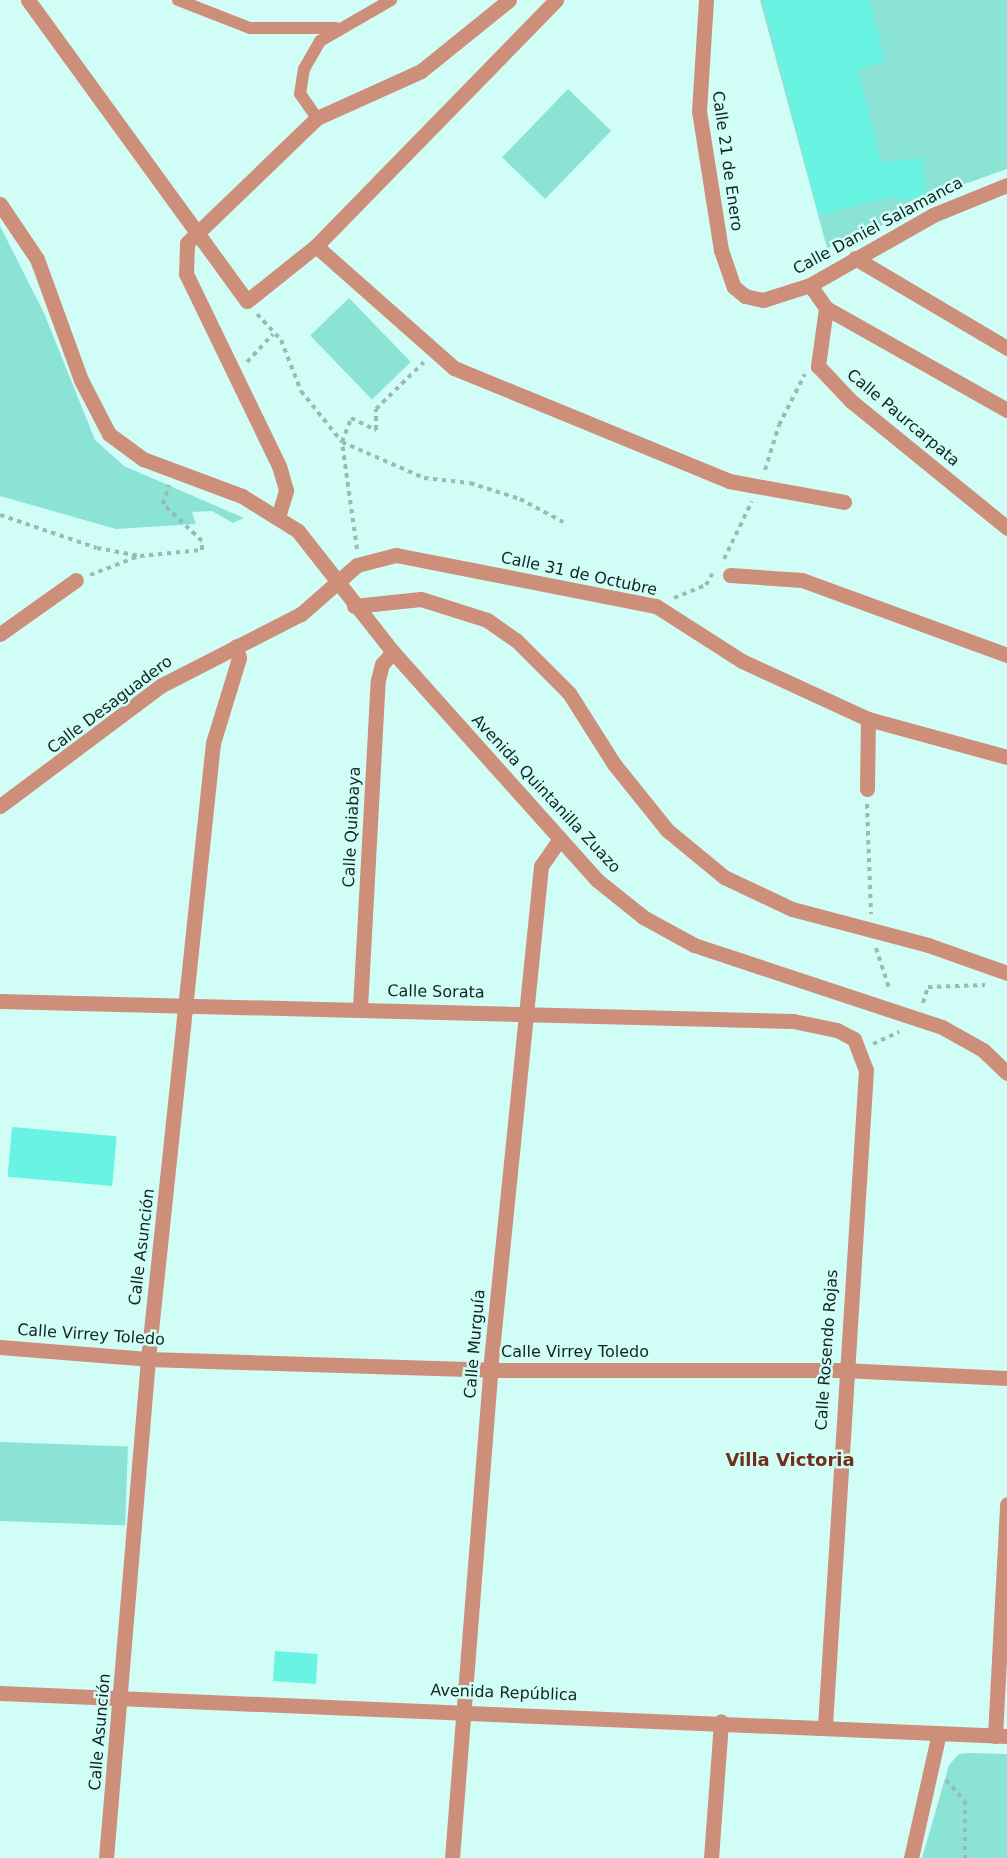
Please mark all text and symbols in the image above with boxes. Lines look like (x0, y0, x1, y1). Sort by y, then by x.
street label: Calle 21 de Enero (708, 90, 746, 232)
street label: Calle Daniel Salamanca (790, 173, 966, 279)
street label: Calle Paurcarpata (843, 365, 963, 471)
street label: Calle 31 de Octubre (499, 548, 659, 600)
street label: Calle Desaguadero (44, 652, 176, 758)
street label: Avenida Quintanilla Zuazo (467, 711, 625, 877)
street label: Calle Quiabaya (339, 766, 365, 888)
street label: Calle Sorata (387, 982, 485, 1002)
street label: Calle Asunción (125, 1188, 159, 1306)
street label: Calle Rosendo Rojas (812, 1269, 842, 1431)
street label: Calle Murguía (461, 1289, 489, 1399)
street label: Calle Virrey Toledo (17, 1320, 165, 1350)
street label: Calle Virrey Toledo (501, 1342, 649, 1362)
district label: Villa Victoria (725, 1449, 855, 1471)
street label: Calle Asunción (85, 1673, 115, 1791)
street label: Avenida República (430, 1681, 578, 1705)

